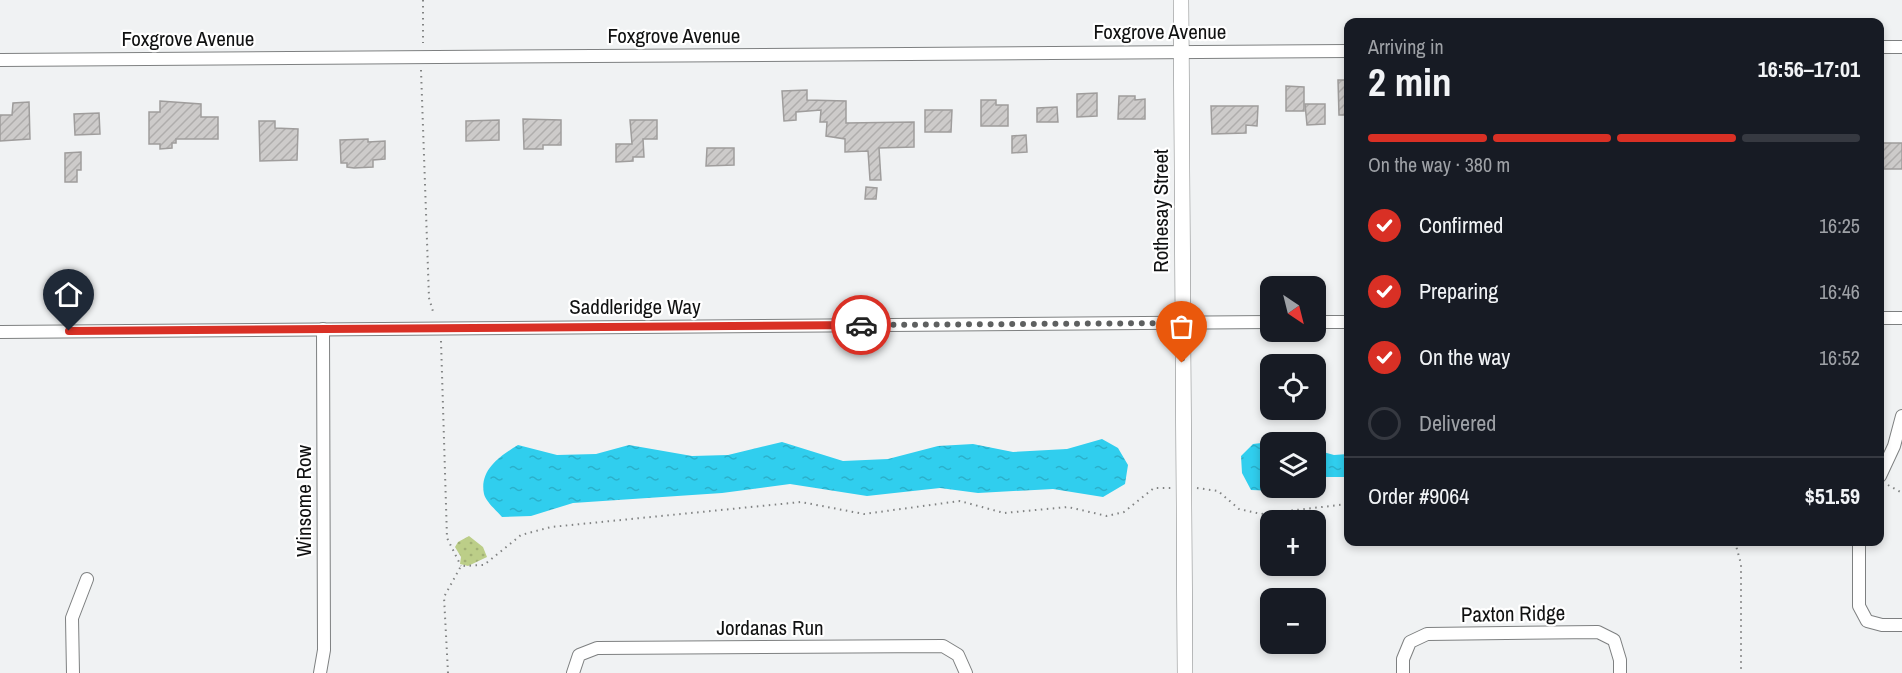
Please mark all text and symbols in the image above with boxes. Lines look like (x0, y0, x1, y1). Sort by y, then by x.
street label: Foxgrove Avenue (1094, 17, 1226, 46)
street label: Foxgrove Avenue (608, 21, 740, 50)
street label: Foxgrove Avenue (122, 24, 254, 53)
text: Arriving in (1368, 33, 1444, 60)
text: 16:56–17:01 (1758, 54, 1860, 84)
text: 2 min (1368, 56, 1452, 108)
street label: Rothesay Street (1146, 149, 1175, 273)
text: On the way · 380 m (1368, 151, 1510, 178)
icon: check (1368, 209, 1401, 242)
text: Confirmed (1419, 210, 1503, 240)
text: 16:25 (1819, 212, 1860, 239)
pin (43, 269, 94, 331)
icon: check (1368, 275, 1401, 308)
north arrow (1260, 276, 1326, 342)
map controls (1260, 276, 1326, 654)
text: Preparing (1419, 276, 1498, 306)
icon: home (52, 278, 85, 311)
text: 16:46 (1819, 278, 1860, 305)
street label: Saddleridge Way (569, 292, 701, 321)
courier (831, 295, 891, 355)
pin (1156, 301, 1207, 363)
icon: car (845, 309, 878, 342)
icon: bag (1165, 310, 1198, 343)
icon: check (1368, 341, 1401, 374)
text: On the way (1419, 342, 1510, 372)
text: 16:52 (1819, 344, 1860, 371)
button: locate (1260, 354, 1326, 420)
text: Delivered (1419, 408, 1496, 438)
button: layers (1260, 432, 1326, 498)
street label: Winsome Row (289, 444, 318, 557)
text: Order #9064 (1368, 481, 1469, 511)
text: $51.59 (1805, 481, 1860, 511)
button: + (1260, 510, 1326, 576)
button: − (1260, 588, 1326, 654)
street label: Paxton Ridge (1461, 598, 1565, 629)
street label: Jordanas Run (716, 613, 824, 642)

